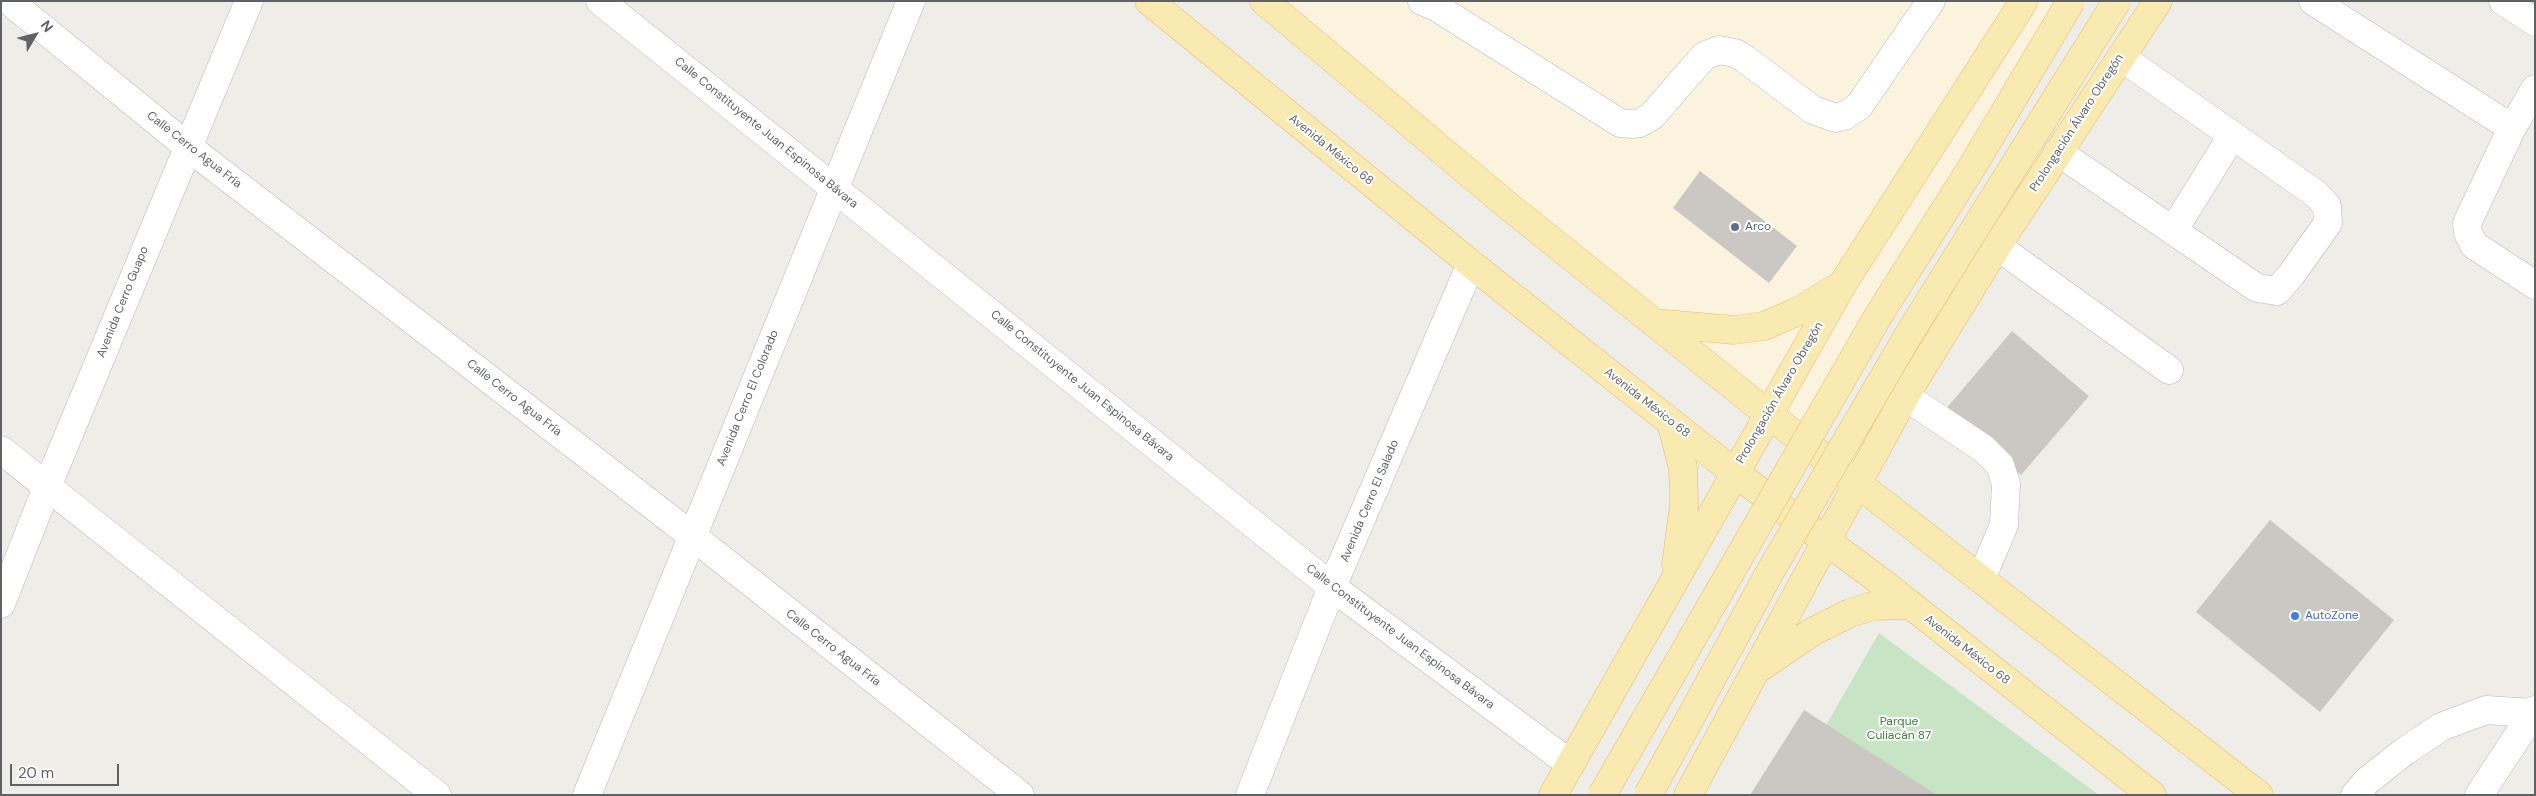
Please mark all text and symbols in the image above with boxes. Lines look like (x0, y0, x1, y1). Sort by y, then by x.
north arrow (10, 10, 60, 60)
text: N (37, 16, 57, 35)
street label: Prolongación Álvaro Obregón (2027, 52, 2127, 194)
street label: Calle Constituyente Juan Espinosa Bávara (671, 54, 861, 212)
street label: Calle Cerro Agua Fría (144, 109, 244, 191)
street label: Avenida México 68 (1286, 111, 1376, 189)
place label: Arco (1745, 220, 1771, 234)
marker: Arco (1729, 221, 1741, 233)
street label: Avenida Cerro Guapo (94, 244, 152, 360)
street label: Calle Constituyente Juan Espinosa Bávara (987, 307, 1177, 465)
street label: Prolongación Álvaro Obregón (1733, 320, 1827, 466)
street label: Avenida Cerro El Colorado (714, 328, 782, 468)
street label: Calle Cerro Agua Fría (464, 357, 564, 439)
street label: Avenida México 68 (1601, 365, 1693, 441)
street label: Avenida Cerro El Salado (1338, 438, 1402, 564)
street label: Calle Constituyente Juan Espinosa Bávara (1303, 561, 1497, 713)
street label: Calle Cerro Agua Fría (783, 607, 883, 689)
place label: AutoZone (2305, 609, 2359, 623)
marker: AutoZone (2289, 610, 2301, 622)
street label: Avenida México 68 (1921, 612, 2013, 688)
park label: Parque Culiacán 87 (1867, 715, 1931, 743)
scale bar (12, 754, 121, 786)
text: 20 m (18, 763, 54, 783)

